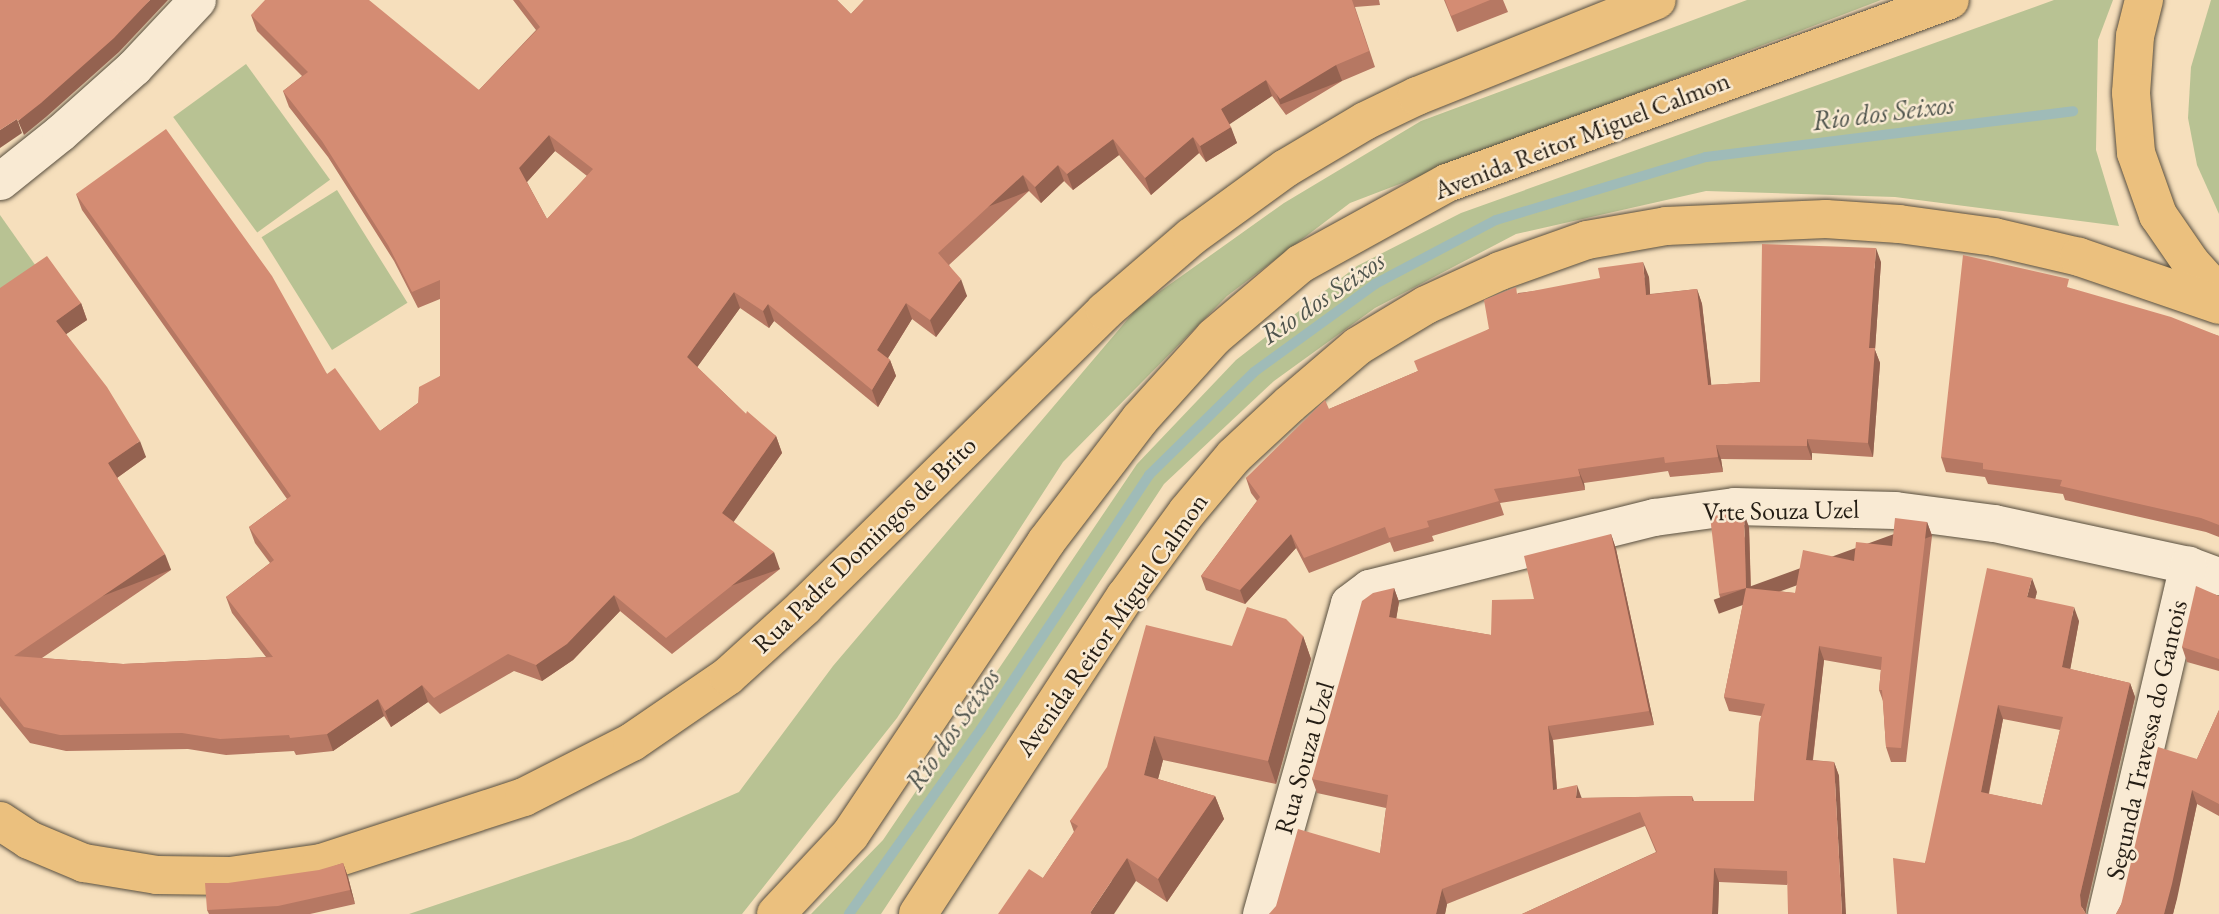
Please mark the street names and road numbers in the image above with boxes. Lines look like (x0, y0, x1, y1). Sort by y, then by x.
street label: Avenida Reitor Miguel Calmon (1430, 65, 1734, 207)
street label: Rua Padre Domingos de Brito (747, 430, 983, 660)
street label: Avenida Reitor Miguel Calmon (1009, 487, 1215, 763)
street label: Vrte Souza Uzel (1702, 494, 1860, 528)
street label: Segunda Travessa do Gantois (2100, 597, 2194, 883)
street label: Rua Souza Uzel (1268, 678, 1342, 838)

